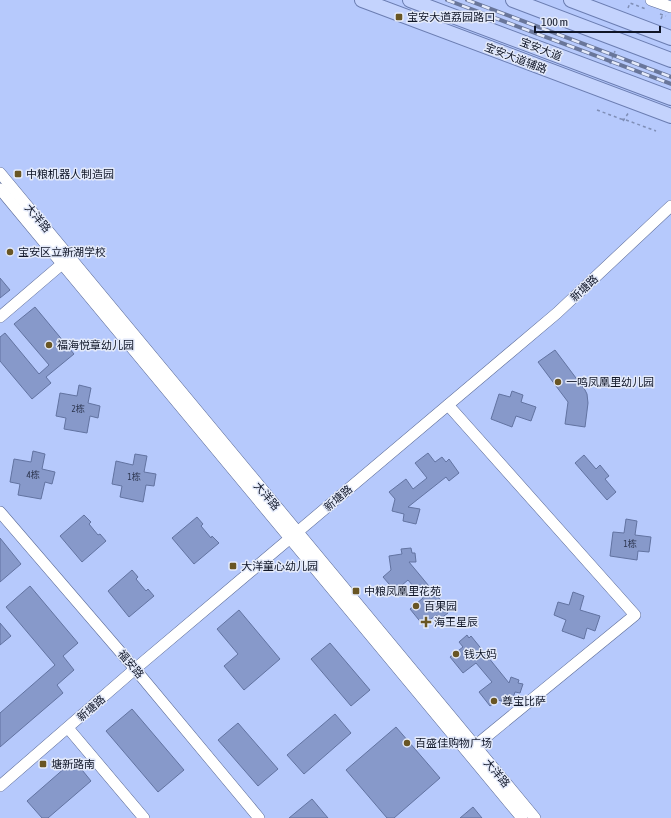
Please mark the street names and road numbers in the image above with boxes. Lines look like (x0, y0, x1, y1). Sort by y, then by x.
street label: 宝安大道 (518, 36, 564, 62)
street label: 宝安大道辅路 (483, 41, 549, 75)
street label: 大洋路 (23, 202, 53, 234)
street label: 新塘路 (568, 272, 600, 304)
street label: 大洋路 (252, 480, 282, 512)
street label: 新塘路 (322, 483, 354, 513)
street label: 福安路 (116, 648, 146, 680)
street label: 新塘路 (75, 693, 107, 723)
street label: 大洋路 (482, 757, 512, 789)

